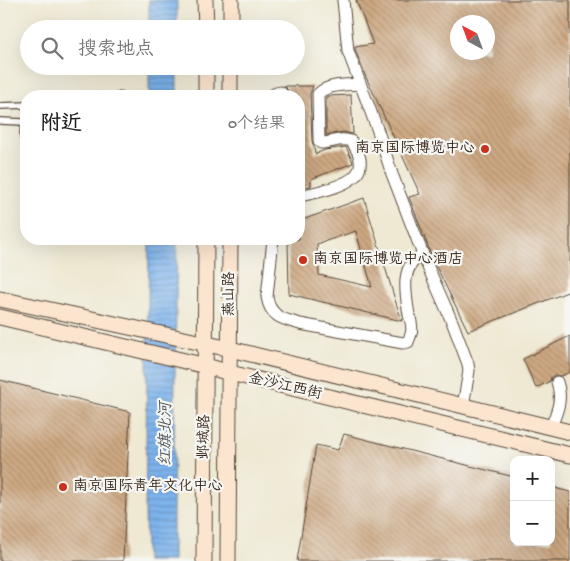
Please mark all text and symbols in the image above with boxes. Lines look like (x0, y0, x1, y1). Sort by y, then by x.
north arrow (450, 15, 495, 60)
search box (20, 20, 305, 75)
icon: search (38, 34, 66, 62)
text: 搜索地点 (78, 39, 154, 62)
text: 附近 (40, 113, 82, 138)
text: 0个结果 (228, 116, 285, 135)
place label: 南京国际博览中心 (355, 139, 475, 158)
marker: 南京国际博览中心 (479, 143, 491, 155)
place label: 南京国际博览中心酒店 (313, 250, 463, 269)
marker: 南京国际博览中心酒店 (297, 254, 309, 266)
street label: 燕山路 (221, 271, 239, 317)
street label: 金沙江西街 (246, 370, 324, 404)
water label: 红旗北河 (157, 399, 177, 466)
street label: 邺城路 (196, 414, 214, 460)
map controls (510, 456, 555, 546)
button: + (510, 456, 555, 501)
place label: 南京国际青年文化中心 (73, 477, 223, 496)
marker: 南京国际青年文化中心 (57, 481, 69, 493)
button: − (510, 501, 555, 546)

